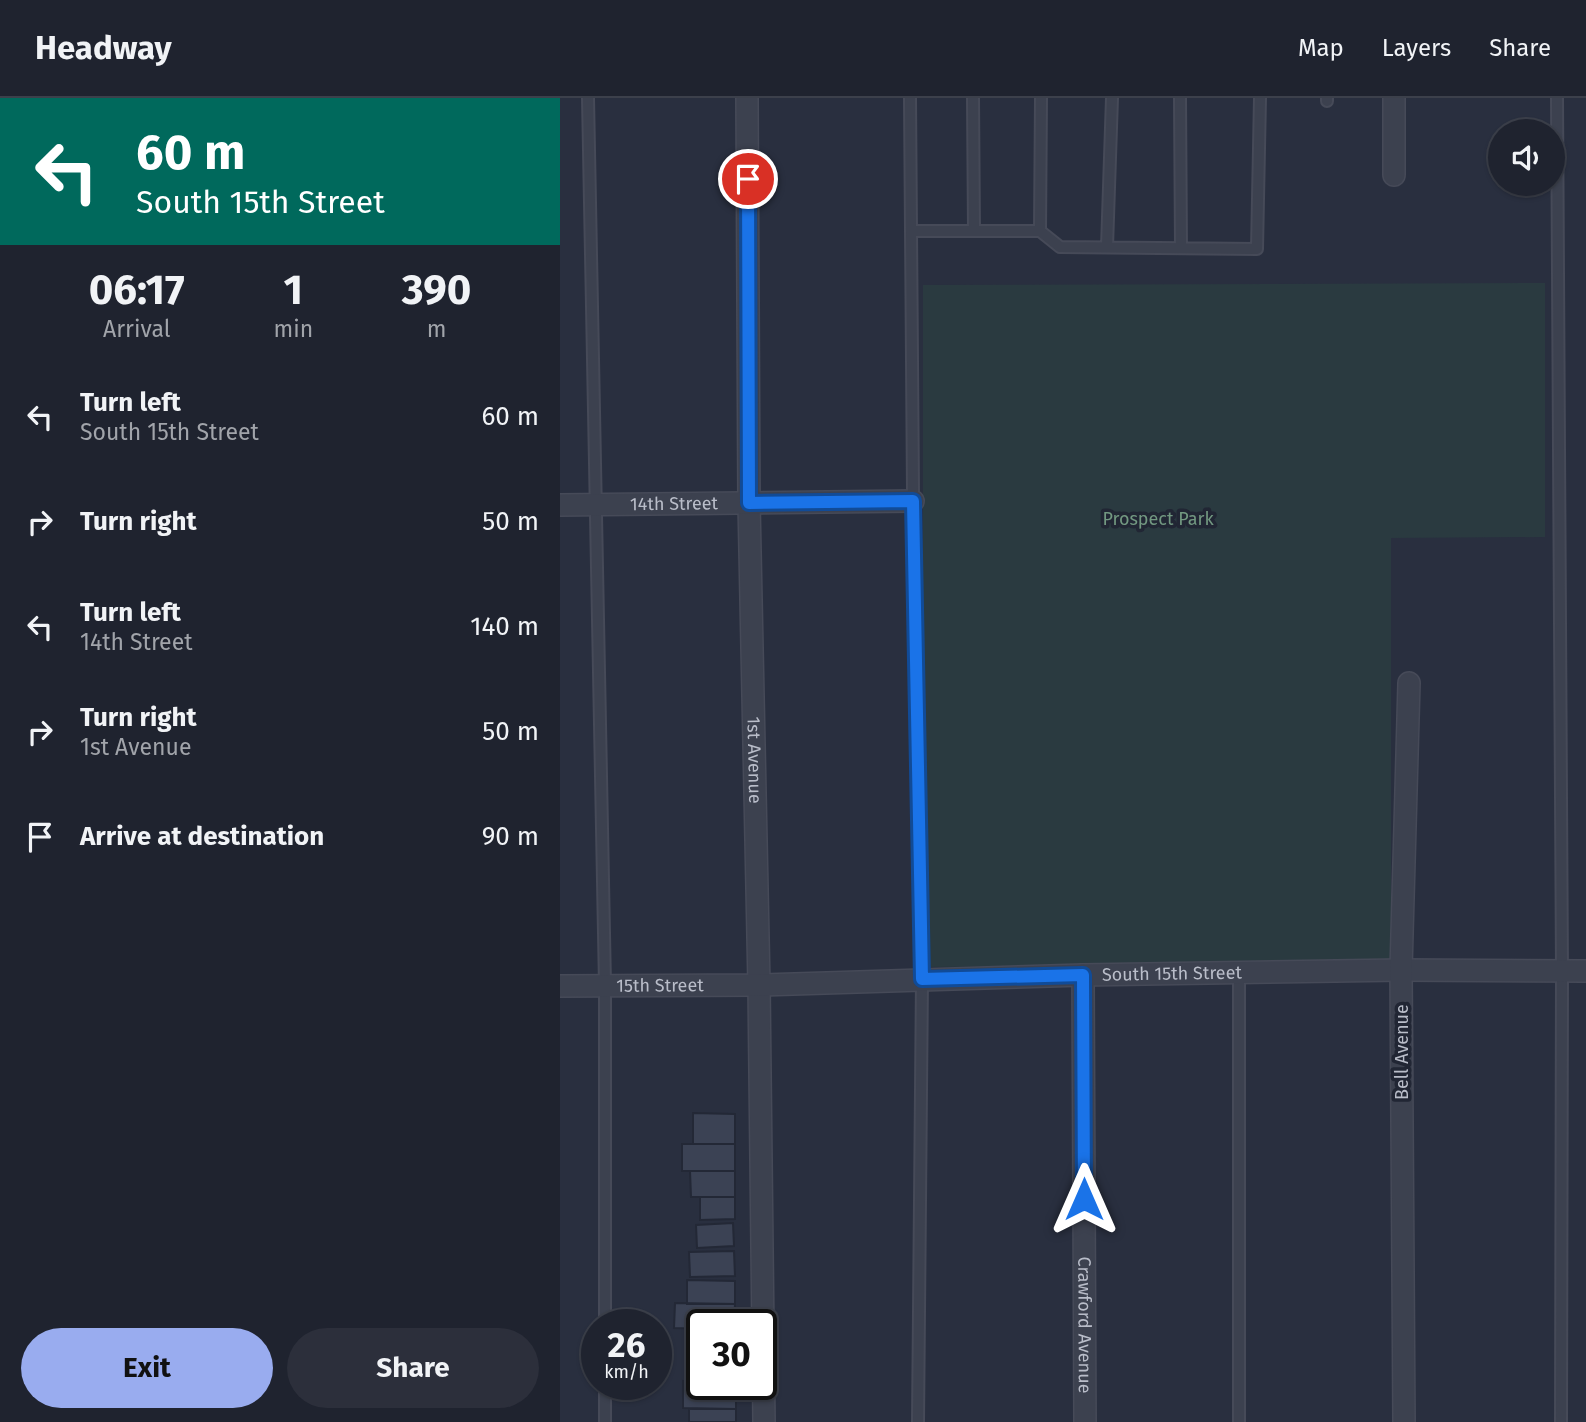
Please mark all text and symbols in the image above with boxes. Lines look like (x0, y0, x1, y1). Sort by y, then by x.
text: Headway (35, 28, 172, 68)
text: Map (1298, 34, 1344, 62)
text: Layers (1382, 34, 1451, 62)
text: Share (1489, 34, 1551, 62)
map controls (1488, 119, 1565, 196)
button: sound (1488, 119, 1565, 196)
text: 60 m (136, 123, 245, 182)
icon: left (21, 126, 112, 217)
pin (718, 149, 778, 209)
icon: arrive (729, 160, 767, 198)
text: South 15th Street (136, 183, 385, 221)
text: 06:17 (89, 265, 185, 315)
text: 1 (284, 265, 303, 315)
text: 390 (402, 265, 471, 315)
text: Arrival (103, 315, 170, 343)
text: min (273, 315, 313, 343)
text: m (427, 315, 446, 343)
text: Turn left (80, 387, 181, 418)
icon: left (21, 398, 59, 436)
text: 60 m (481, 401, 539, 432)
text: South 15th Street (80, 418, 259, 446)
street label: 14th Street (630, 492, 719, 515)
icon: right (21, 503, 59, 541)
text: Turn right (80, 506, 197, 537)
text: 50 m (482, 506, 539, 537)
park label: Prospect Park (1102, 508, 1214, 530)
text: Turn left (80, 597, 181, 628)
icon: left (21, 608, 59, 646)
text: 140 m (470, 611, 539, 642)
text: 14th Street (80, 628, 192, 656)
text: Turn right (80, 702, 197, 733)
icon: right (21, 713, 59, 751)
text: 50 m (482, 716, 539, 747)
street label: 1st Avenue (742, 716, 766, 804)
text: 1st Avenue (80, 733, 191, 761)
icon: arrive (21, 818, 59, 856)
text: Arrive at destination (80, 821, 324, 852)
text: 90 m (482, 821, 539, 852)
street label: South 15th Street (1102, 961, 1243, 986)
street label: 15th Street (616, 974, 704, 997)
street label: Bell Avenue (1391, 1004, 1413, 1100)
position arrow (1047, 1162, 1121, 1236)
street label: Crawford Avenue (1073, 1257, 1096, 1393)
speed limit sign: 30 (686, 1309, 777, 1400)
text: 26 (608, 1324, 645, 1366)
button: Exit (21, 1328, 273, 1408)
button: Share (287, 1328, 539, 1408)
text: km/h (604, 1361, 649, 1383)

